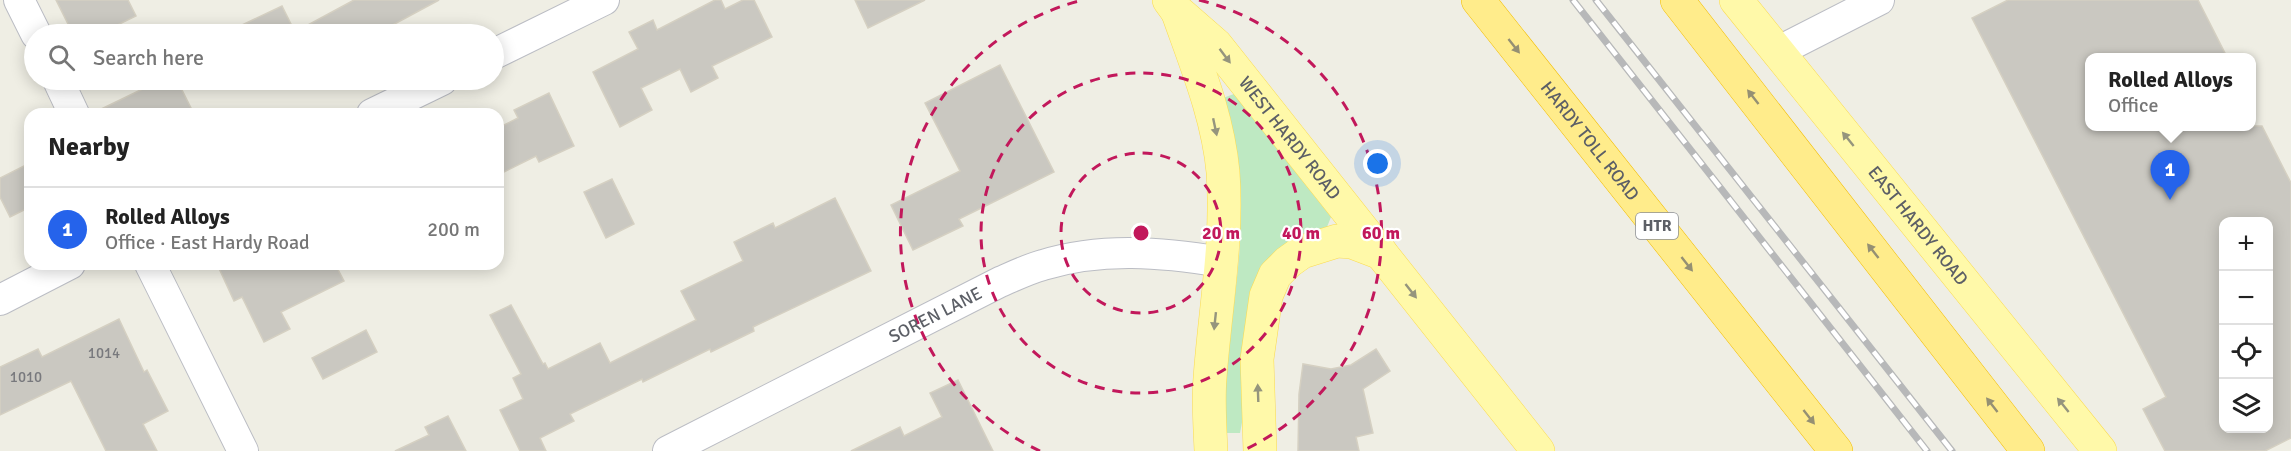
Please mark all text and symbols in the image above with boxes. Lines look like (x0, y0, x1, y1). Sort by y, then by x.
search box (24, 24, 504, 90)
one-way arrow (1507, 38, 1520, 54)
icon: search (45, 41, 78, 74)
text: Search here (93, 44, 204, 71)
one-way arrow (1218, 49, 1230, 64)
popup (2085, 53, 2256, 131)
text: Rolled Alloys (2108, 66, 2233, 93)
street label: WEST HARDY ROAD (1234, 72, 1345, 204)
street label: HARDY TOLL ROAD (1536, 77, 1644, 205)
one-way arrow (1747, 89, 1759, 105)
text: Office (2108, 93, 2158, 118)
one-way arrow (1211, 117, 1220, 136)
text: Nearby (48, 131, 129, 163)
one-way arrow (1843, 132, 1855, 147)
your location (1363, 149, 1392, 178)
pin: 1 (2150, 150, 2190, 200)
street label: EAST HARDY ROAD (1863, 162, 1973, 290)
text: Rolled Alloys (105, 203, 230, 230)
road number: HTR (1636, 213, 1678, 239)
text: 1 (62, 217, 73, 242)
text: 200 m (427, 217, 480, 242)
map controls (2219, 217, 2273, 433)
button: + (2219, 217, 2273, 271)
text: 20 m (1202, 222, 1240, 244)
text: 40 m (1282, 222, 1320, 244)
text: 60 m (1362, 222, 1400, 244)
centre of rings (1131, 223, 1151, 243)
text: Office · East Hardy Road (105, 230, 310, 255)
one-way arrow (1866, 243, 1879, 259)
one-way arrow (1681, 256, 1694, 272)
button: − (2219, 271, 2273, 325)
street label: SOREN LANE (885, 282, 986, 348)
one-way arrow (1405, 284, 1417, 299)
one-way arrow (1210, 311, 1220, 330)
button: locate (2219, 325, 2273, 379)
house number: 1014 (88, 344, 120, 362)
house number: 1010 (10, 368, 42, 386)
button: layers (2219, 379, 2273, 433)
one-way arrow (1254, 383, 1263, 402)
one-way arrow (1986, 397, 1999, 413)
one-way arrow (2057, 398, 2070, 413)
one-way arrow (1802, 409, 1815, 425)

